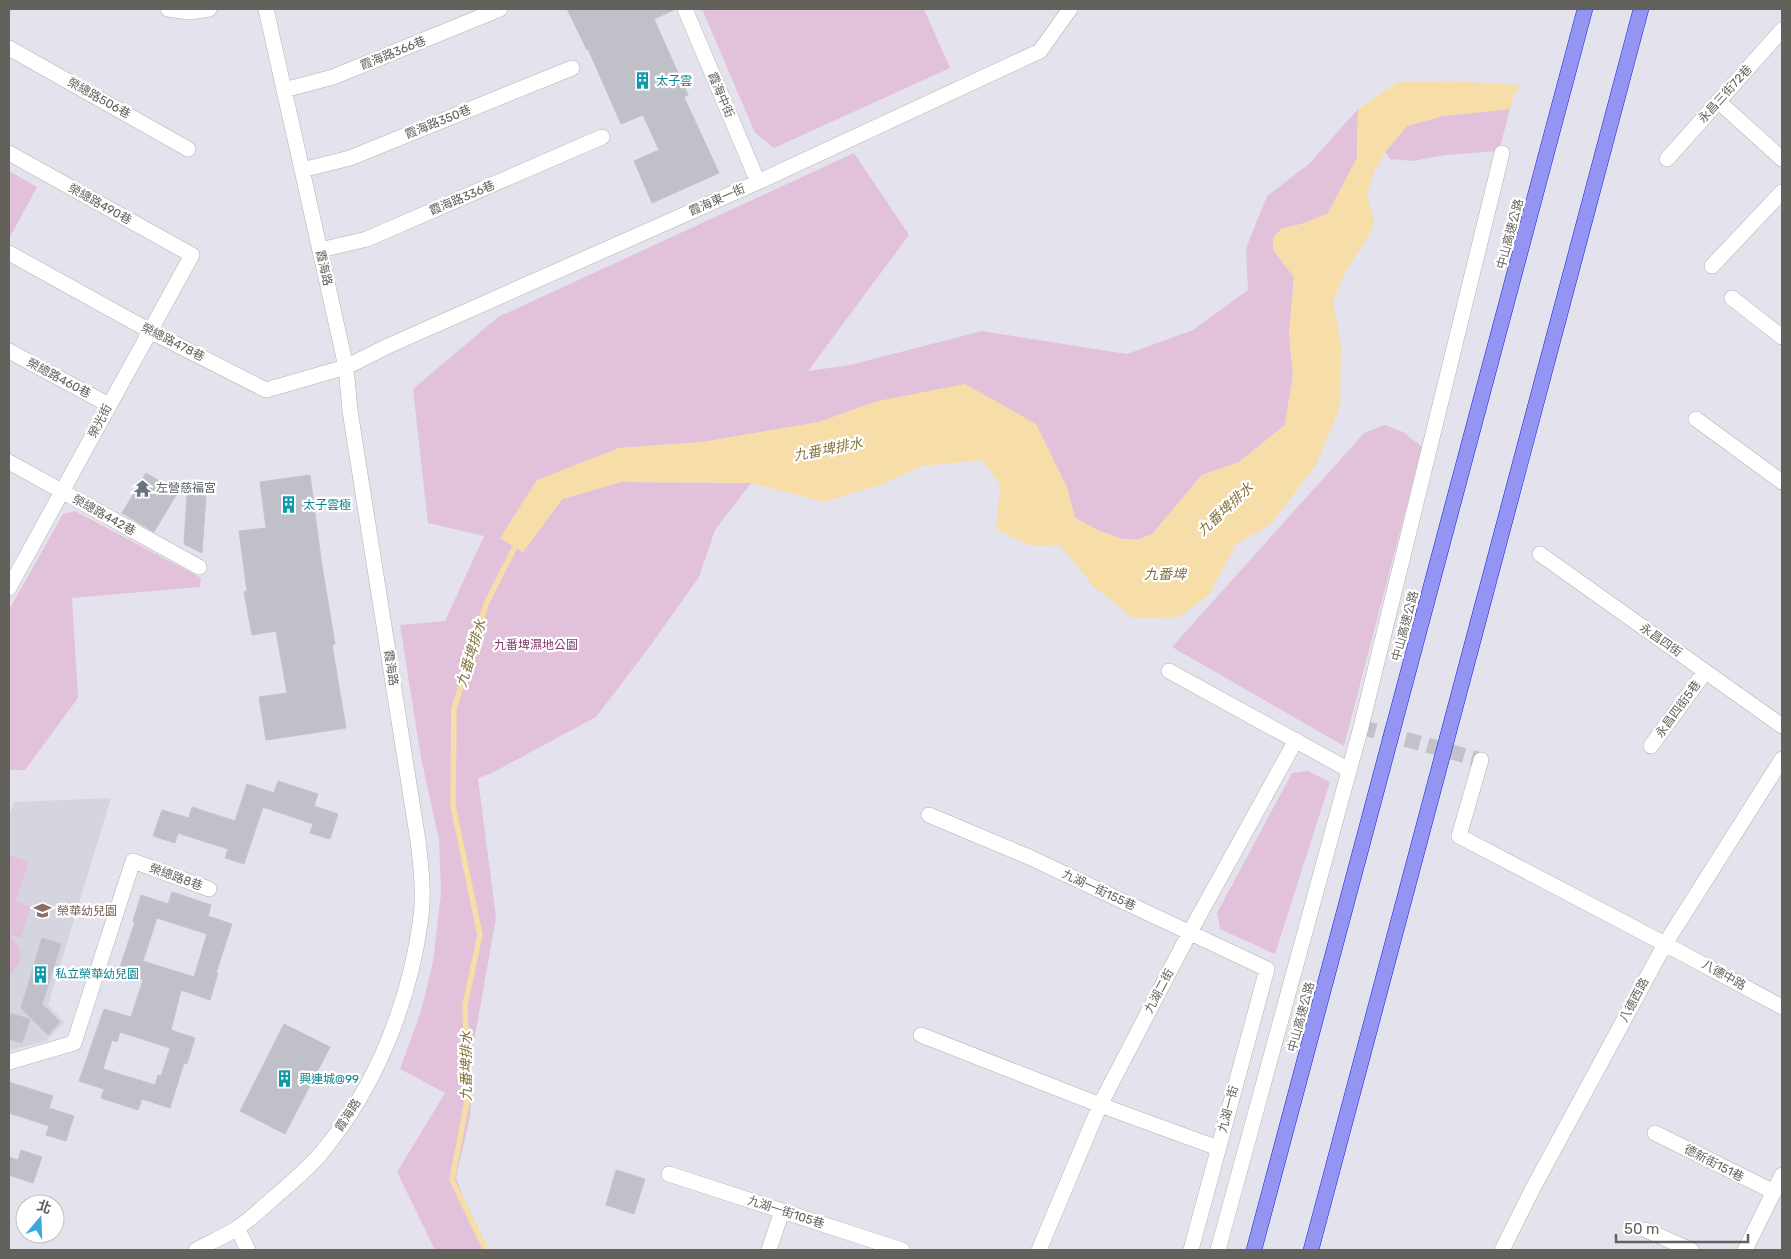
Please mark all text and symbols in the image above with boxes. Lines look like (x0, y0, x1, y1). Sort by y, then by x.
street label: 霞海路366巷 (358, 33, 428, 73)
street label: 永昌三街72巷 (1695, 62, 1755, 126)
street label: 霞海中街 (705, 70, 737, 120)
building icon: 太子雲 (632, 71, 652, 91)
place label: 太子雲 (656, 74, 692, 88)
street label: 榮總路506巷 (65, 75, 133, 121)
street label: 霞海路350巷 (403, 102, 473, 142)
street label: 霞海路336巷 (427, 178, 497, 218)
street label: 榮總路490巷 (66, 181, 134, 227)
street label: 霞海東一街 (687, 181, 747, 219)
street label: 中山高速公路 (1494, 197, 1526, 271)
street label: 霞海路 (313, 249, 335, 287)
street label: 榮總路478巷 (139, 320, 207, 364)
street label: 榮總路460巷 (25, 355, 93, 401)
street label: 榮光街 (85, 402, 115, 440)
water label: 九番埤排水 (792, 434, 865, 465)
temple icon: 左營慈福宮 (132, 478, 152, 498)
water label: 九番埤排水 (1194, 479, 1257, 539)
place label: 左營慈福宮 (156, 481, 216, 495)
street label: 榮總路442巷 (70, 492, 138, 538)
building icon: 太子雲極 (279, 495, 299, 515)
place label: 太子雲極 (303, 498, 351, 512)
water label: 九番埤 (1144, 566, 1188, 583)
street label: 中山高速公路 (1389, 589, 1421, 663)
water label: 九番埤排水 (453, 616, 490, 689)
street label: 永昌四街 (1637, 620, 1685, 660)
park label: 九番埤濕地公園 (494, 638, 578, 652)
street label: 霞海路 (381, 649, 401, 687)
street label: 永昌四街5巷 (1653, 678, 1703, 740)
street label: 榮總路8巷 (147, 861, 205, 893)
street label: 九湖一街155巷 (1060, 867, 1138, 913)
school or university icon: 榮華幼兒園 (33, 901, 53, 921)
place label: 榮華幼兒園 (57, 904, 117, 918)
street label: 八德中路 (1700, 957, 1748, 993)
building icon: 私立榮華幼兒園 (31, 964, 51, 984)
place label: 私立榮華幼兒園 (55, 967, 139, 981)
street label: 九湖二街 (1142, 967, 1176, 1015)
street label: 八德西路 (1617, 976, 1651, 1024)
street label: 中山高速公路 (1285, 980, 1317, 1054)
water label: 九番埤排水 (458, 1030, 475, 1101)
building icon: 興連城@99 (275, 1069, 295, 1089)
place label: 興連城@99 (299, 1072, 359, 1086)
street label: 九湖一街 (1215, 1084, 1241, 1134)
street label: 霞海路 (332, 1096, 364, 1134)
street label: 德新街151巷 (1682, 1142, 1746, 1184)
street label: 九湖一街105巷 (746, 1193, 826, 1231)
north arrow (15, 1194, 65, 1244)
text: 北 (35, 1197, 53, 1217)
scale bar (1616, 1212, 1748, 1244)
text: 50 m (1624, 1220, 1659, 1238)

